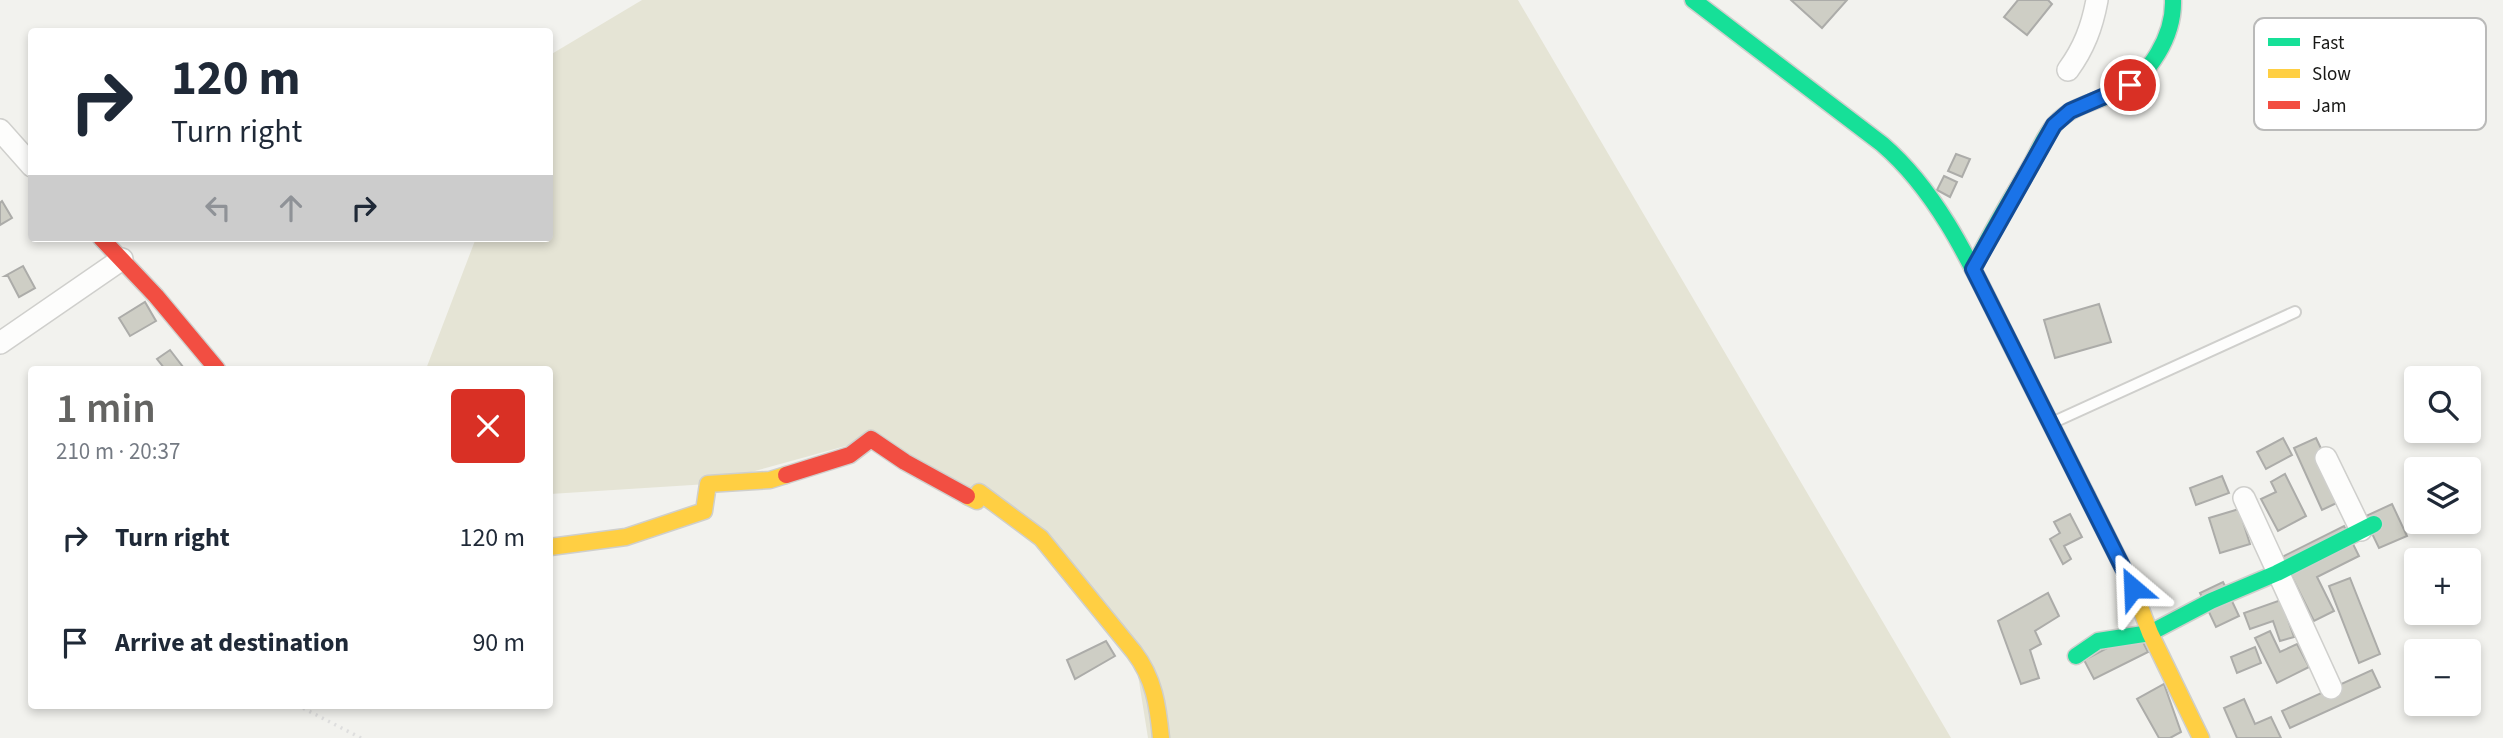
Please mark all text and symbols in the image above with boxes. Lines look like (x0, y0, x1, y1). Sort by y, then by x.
legend (2254, 18, 2486, 130)
text: Fast (2312, 30, 2345, 57)
text: 120 m (171, 44, 300, 114)
pin (2100, 55, 2160, 115)
icon: right (56, 56, 147, 147)
text: Slow (2312, 61, 2351, 88)
icon: arrive (2111, 66, 2149, 104)
text: Jam (2312, 93, 2346, 120)
text: Turn right (171, 109, 302, 155)
icon: left (199, 189, 237, 227)
icon: ahead (272, 189, 310, 227)
icon: right (345, 189, 383, 227)
map controls (2404, 366, 2481, 716)
button: search (2404, 366, 2481, 443)
text: 1 min (56, 379, 156, 439)
button: close (451, 389, 525, 463)
text: 210 m · 20:37 (56, 435, 180, 468)
button: layers (2404, 457, 2481, 534)
icon: right (56, 519, 94, 557)
text: Turn right (115, 519, 230, 556)
text: 120 m (459, 519, 525, 556)
button: + (2404, 548, 2481, 625)
position arrow (2096, 551, 2170, 625)
icon: arrive (56, 624, 94, 662)
text: Arrive at destination (115, 624, 349, 661)
text: 90 m (472, 624, 525, 661)
button: − (2404, 639, 2481, 716)

